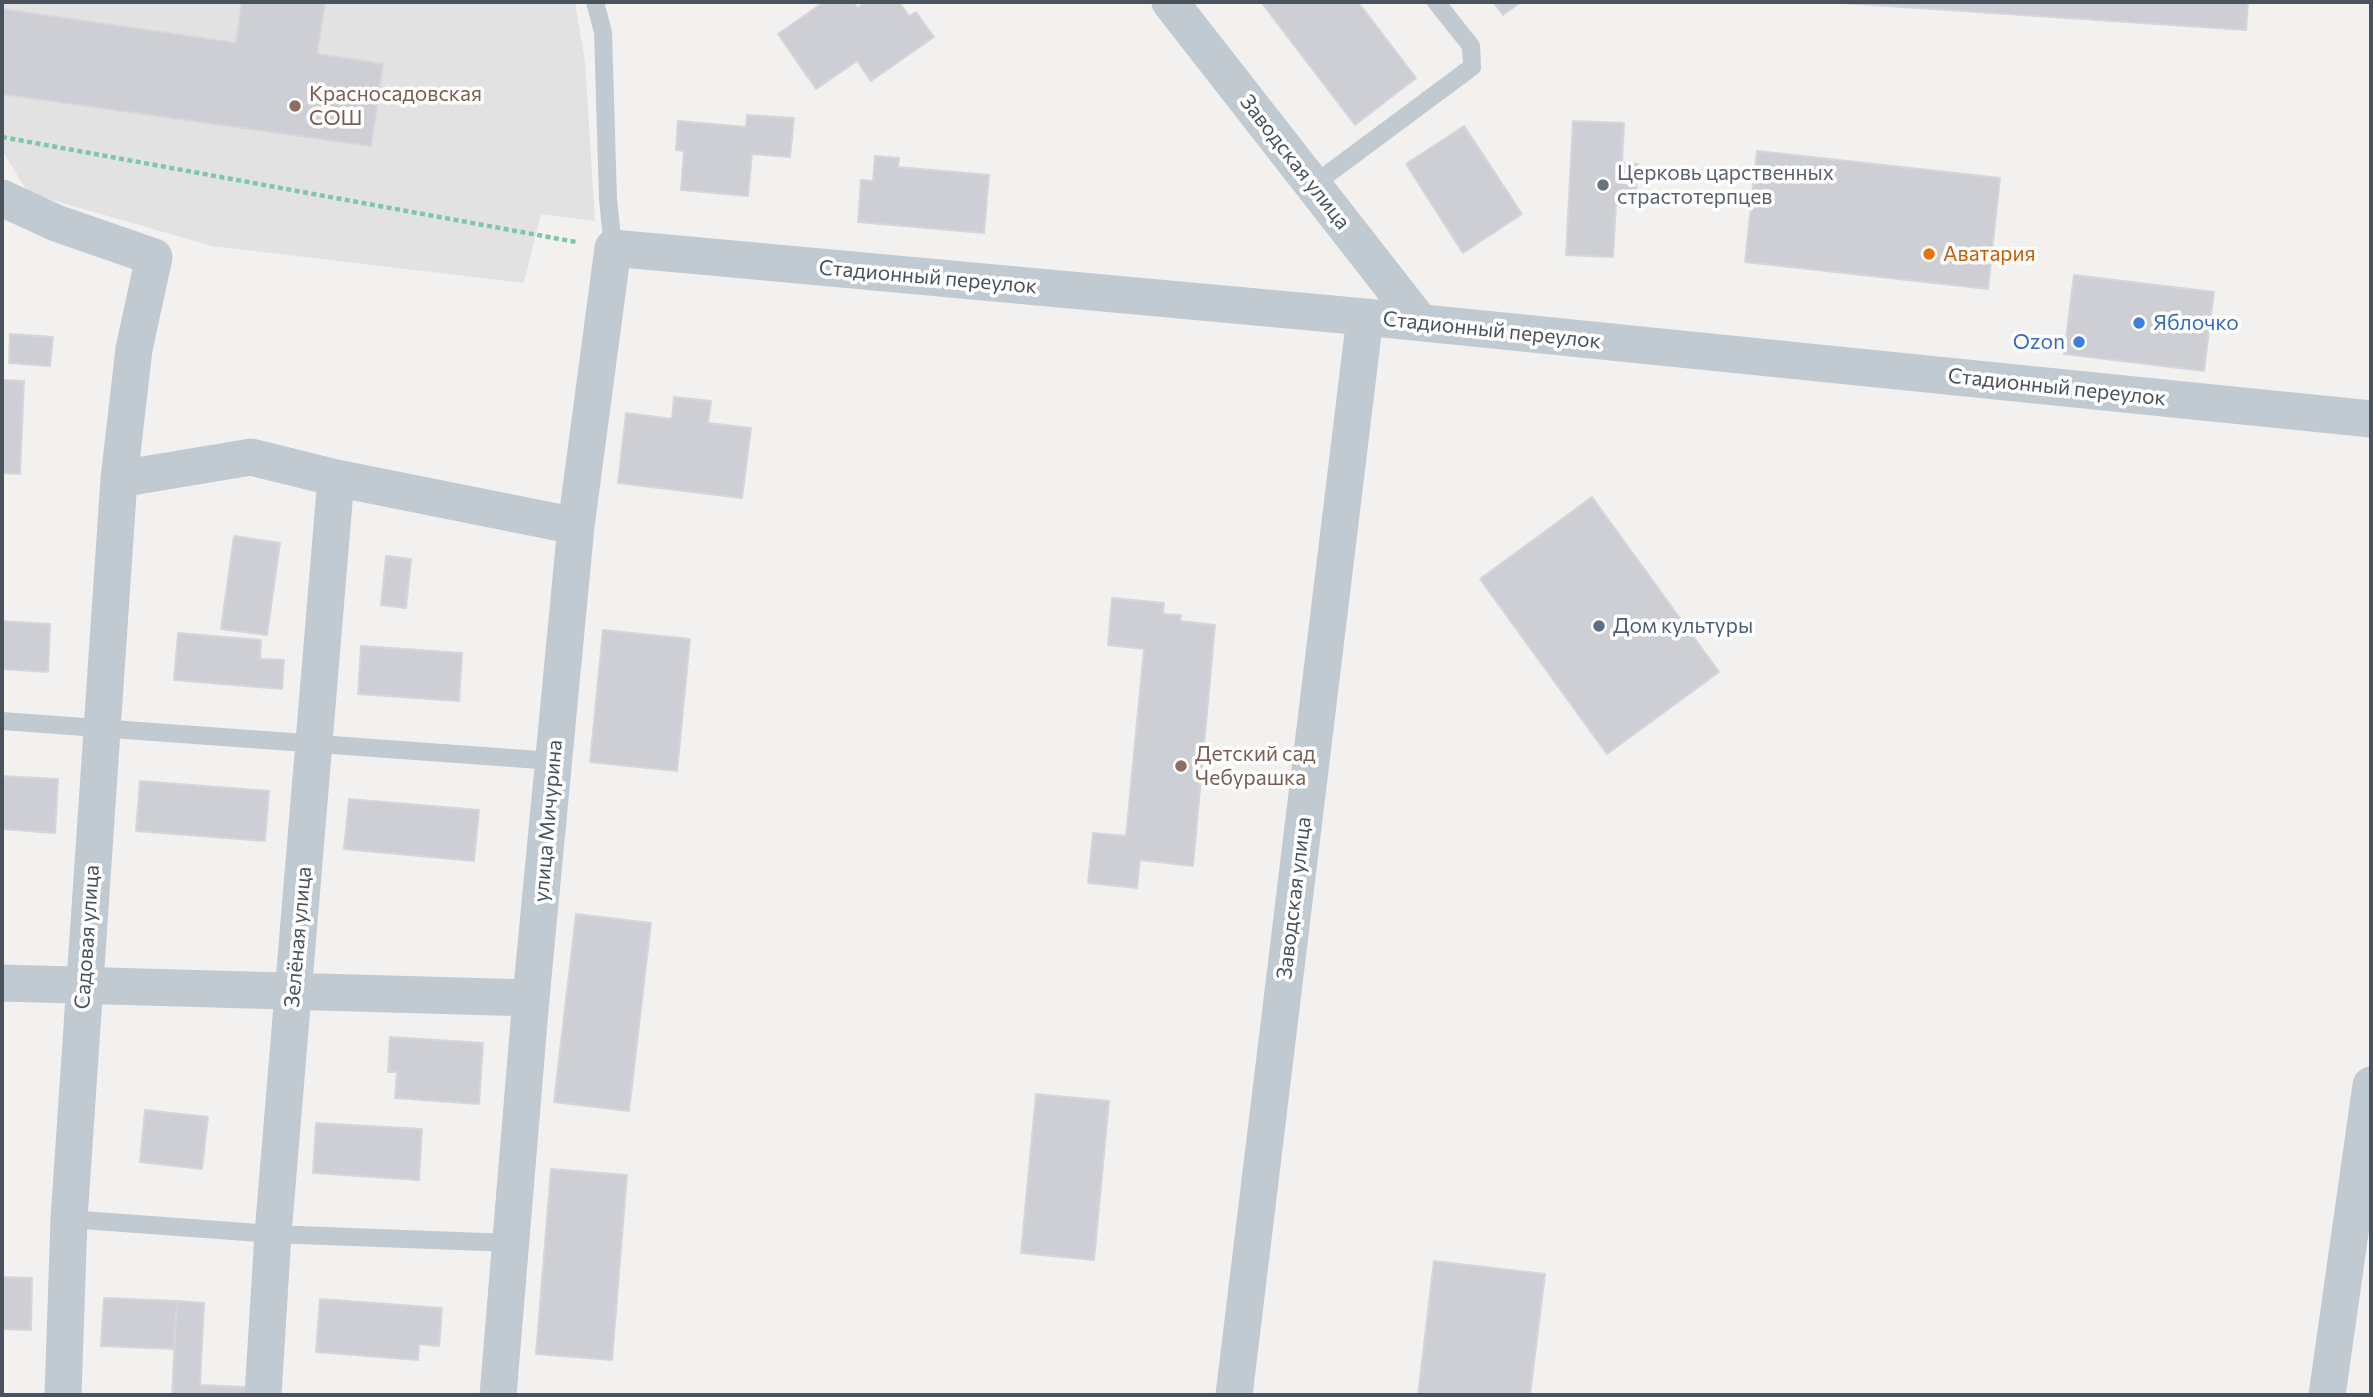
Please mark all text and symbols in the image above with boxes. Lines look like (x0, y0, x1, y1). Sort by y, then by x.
place label: Красносадовская СОШ (309, 81, 482, 131)
street label: Заводская улица (1235, 90, 1355, 234)
marker: Красносадовская СОШ (287, 98, 303, 114)
place label: Церковь царственных страстотерпцев (1617, 160, 1834, 210)
marker: Церковь царственных страстотерпцев (1595, 177, 1611, 193)
place label: Аватария (1943, 241, 2036, 267)
marker: Аватария (1921, 246, 1937, 262)
street label: Стадионный переулок (818, 255, 1038, 299)
street label: Стадионный переулок (1382, 306, 1602, 354)
place label: Яблочко (2153, 310, 2239, 336)
marker: Яблочко (2131, 315, 2147, 331)
place label: Ozon (2013, 329, 2065, 355)
marker: Ozon (2071, 334, 2087, 350)
street label: Стадионный переулок (1947, 363, 2167, 411)
place label: Дом культуры (1613, 613, 1753, 639)
marker: Дом культуры (1591, 618, 1607, 634)
street label: улица Мичурина (528, 739, 568, 903)
place label: Детский сад Чебурашка (1195, 741, 1316, 791)
marker: Детский сад Чебурашка (1173, 758, 1189, 774)
street label: Заводская улица (1272, 815, 1316, 981)
street label: Садовая улица (69, 864, 105, 1010)
street label: Зелёная улица (279, 865, 317, 1009)

